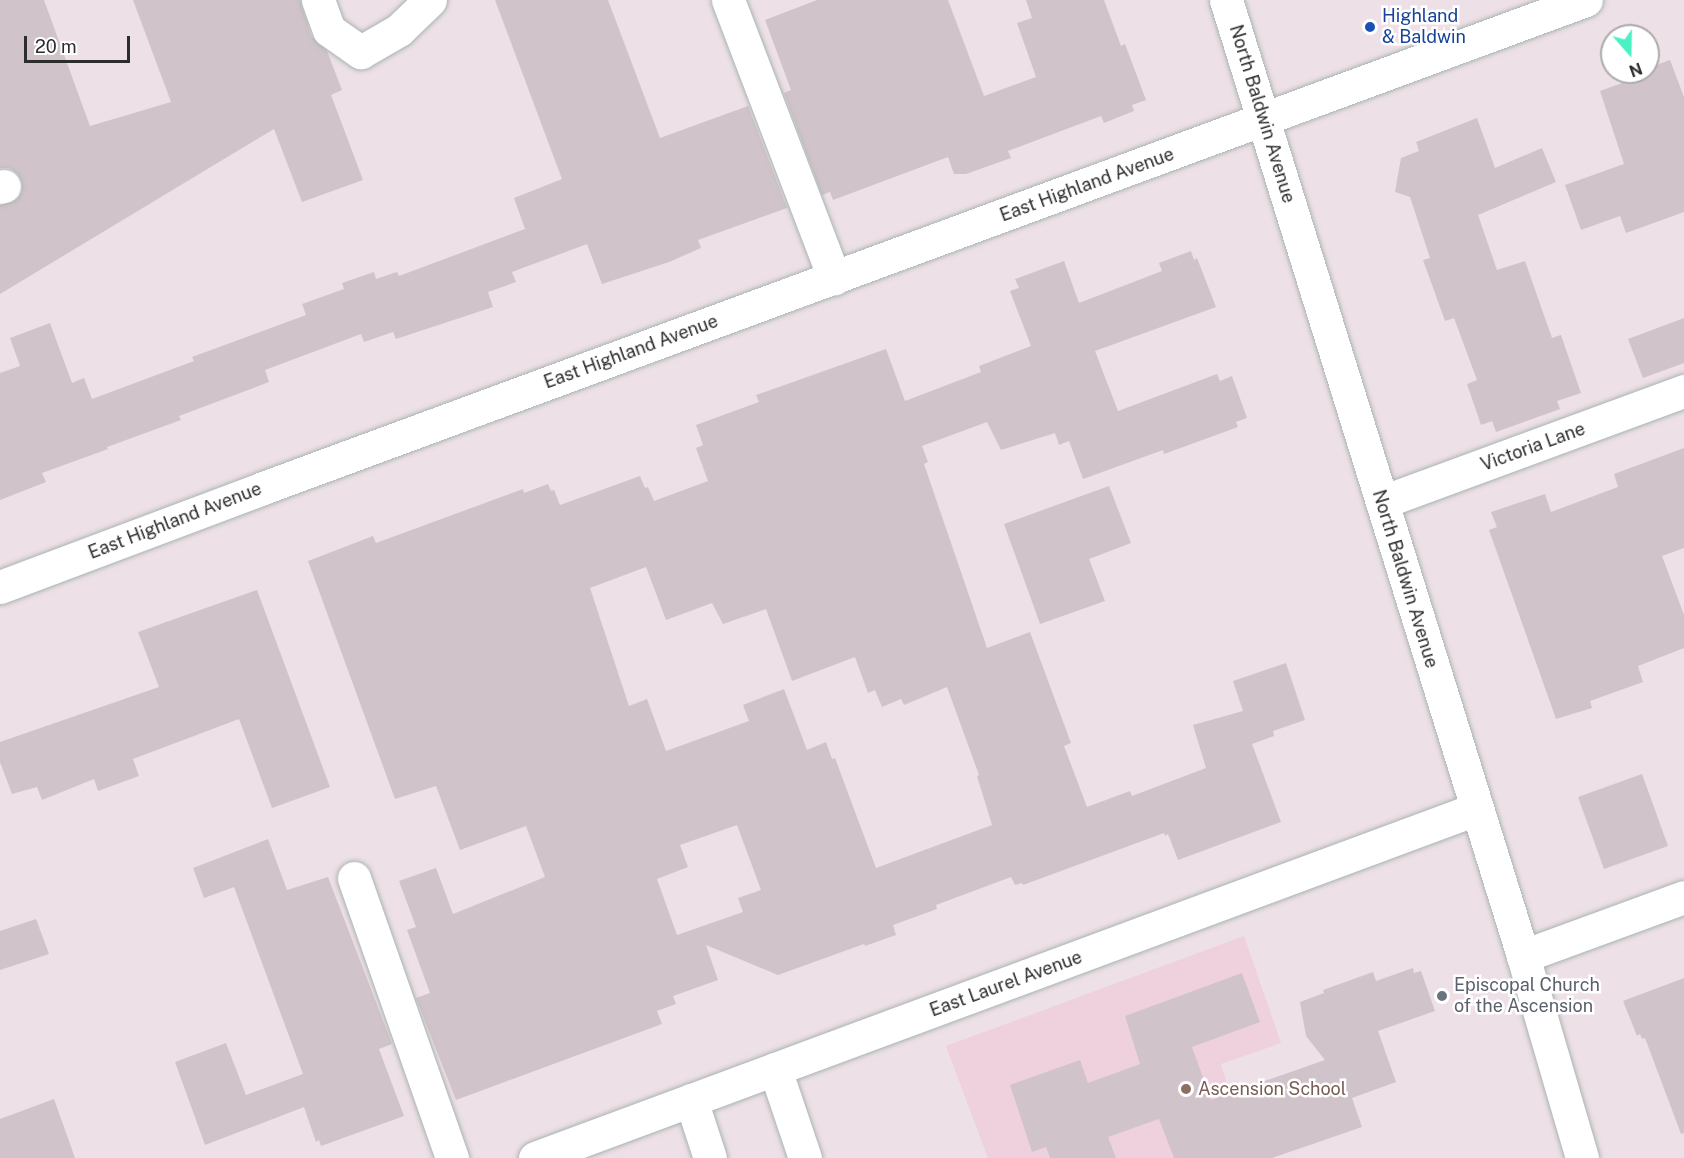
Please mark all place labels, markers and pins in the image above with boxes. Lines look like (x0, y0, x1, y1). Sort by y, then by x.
place label: Highland & Baldwin (1382, 6, 1466, 48)
marker: Highland & Baldwin (1363, 20, 1377, 34)
place label: Episcopal Church of the Ascension (1454, 975, 1600, 1018)
marker: Episcopal Church of the Ascension (1435, 989, 1449, 1003)
place label: Ascension School (1198, 1078, 1346, 1100)
marker: Ascension School (1179, 1082, 1193, 1096)

